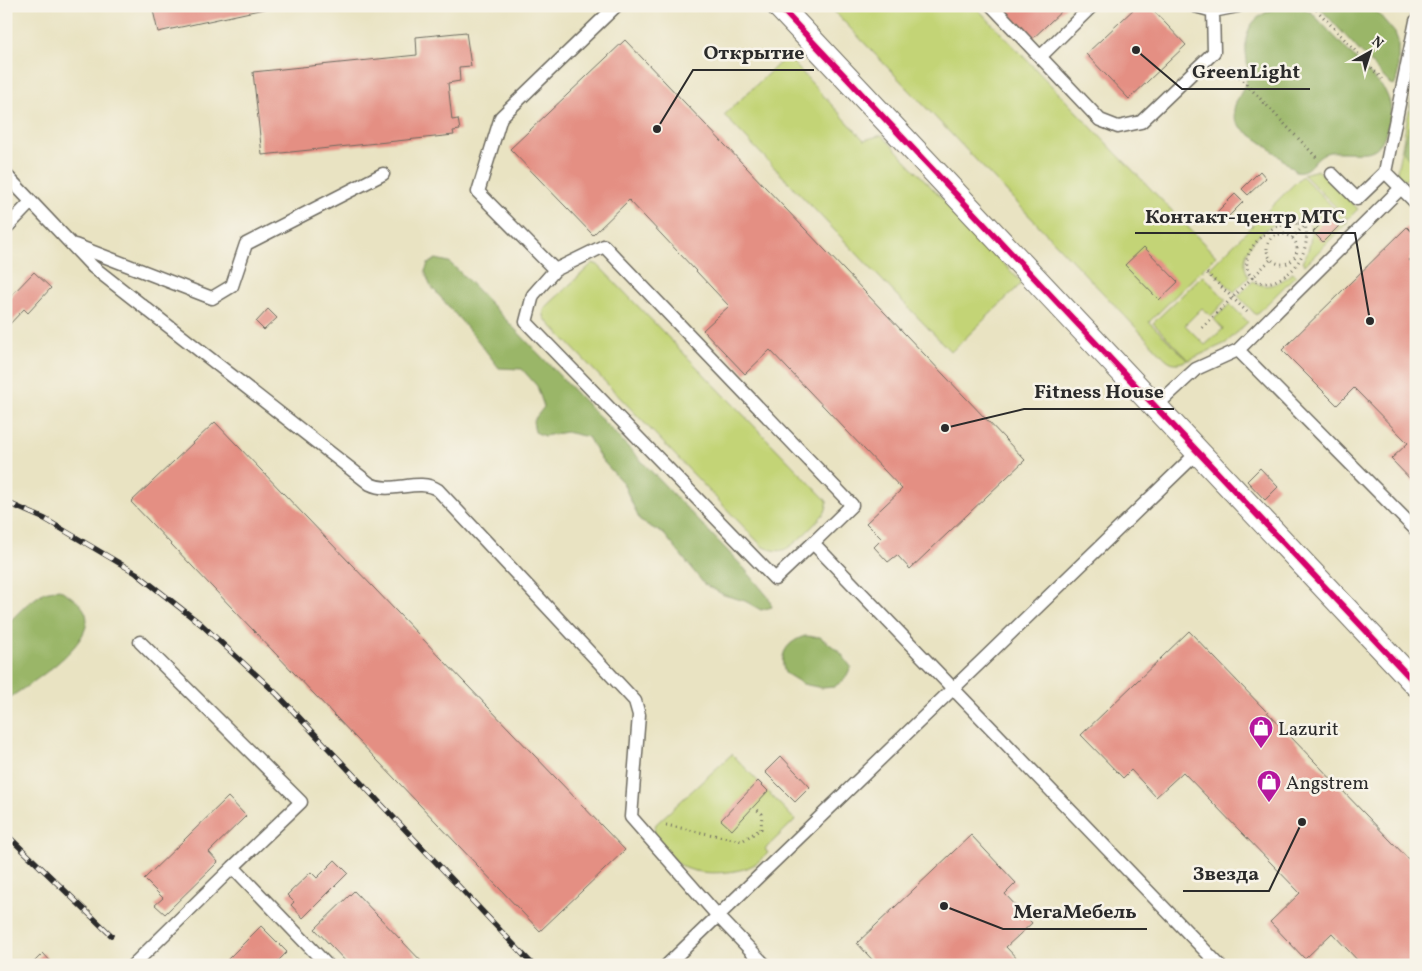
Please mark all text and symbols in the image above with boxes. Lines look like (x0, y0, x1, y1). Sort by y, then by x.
north arrow (1344, 28, 1394, 78)
text: N (1367, 32, 1387, 54)
callout: Открытие (693, 35, 814, 70)
text: Открытие (703, 40, 805, 68)
callout: GreenLight (1182, 54, 1310, 89)
text: GreenLight (1192, 59, 1300, 87)
callout: Контакт-центр МТС (1135, 198, 1355, 233)
text: Контакт-центр МТС (1145, 204, 1345, 232)
callout: Fitness House (1024, 374, 1174, 409)
text: Fitness House (1034, 379, 1164, 407)
shop icon: Lazurit (1248, 715, 1274, 749)
place label: Lazurit (1278, 717, 1339, 743)
shop icon: Angstrem (1256, 769, 1282, 803)
place label: Angstrem (1286, 771, 1369, 797)
callout: Звезда (1183, 856, 1269, 891)
text: Звезда (1193, 861, 1259, 889)
callout: МегаМебель (1003, 894, 1147, 929)
text: МегаМебель (1013, 899, 1137, 927)

